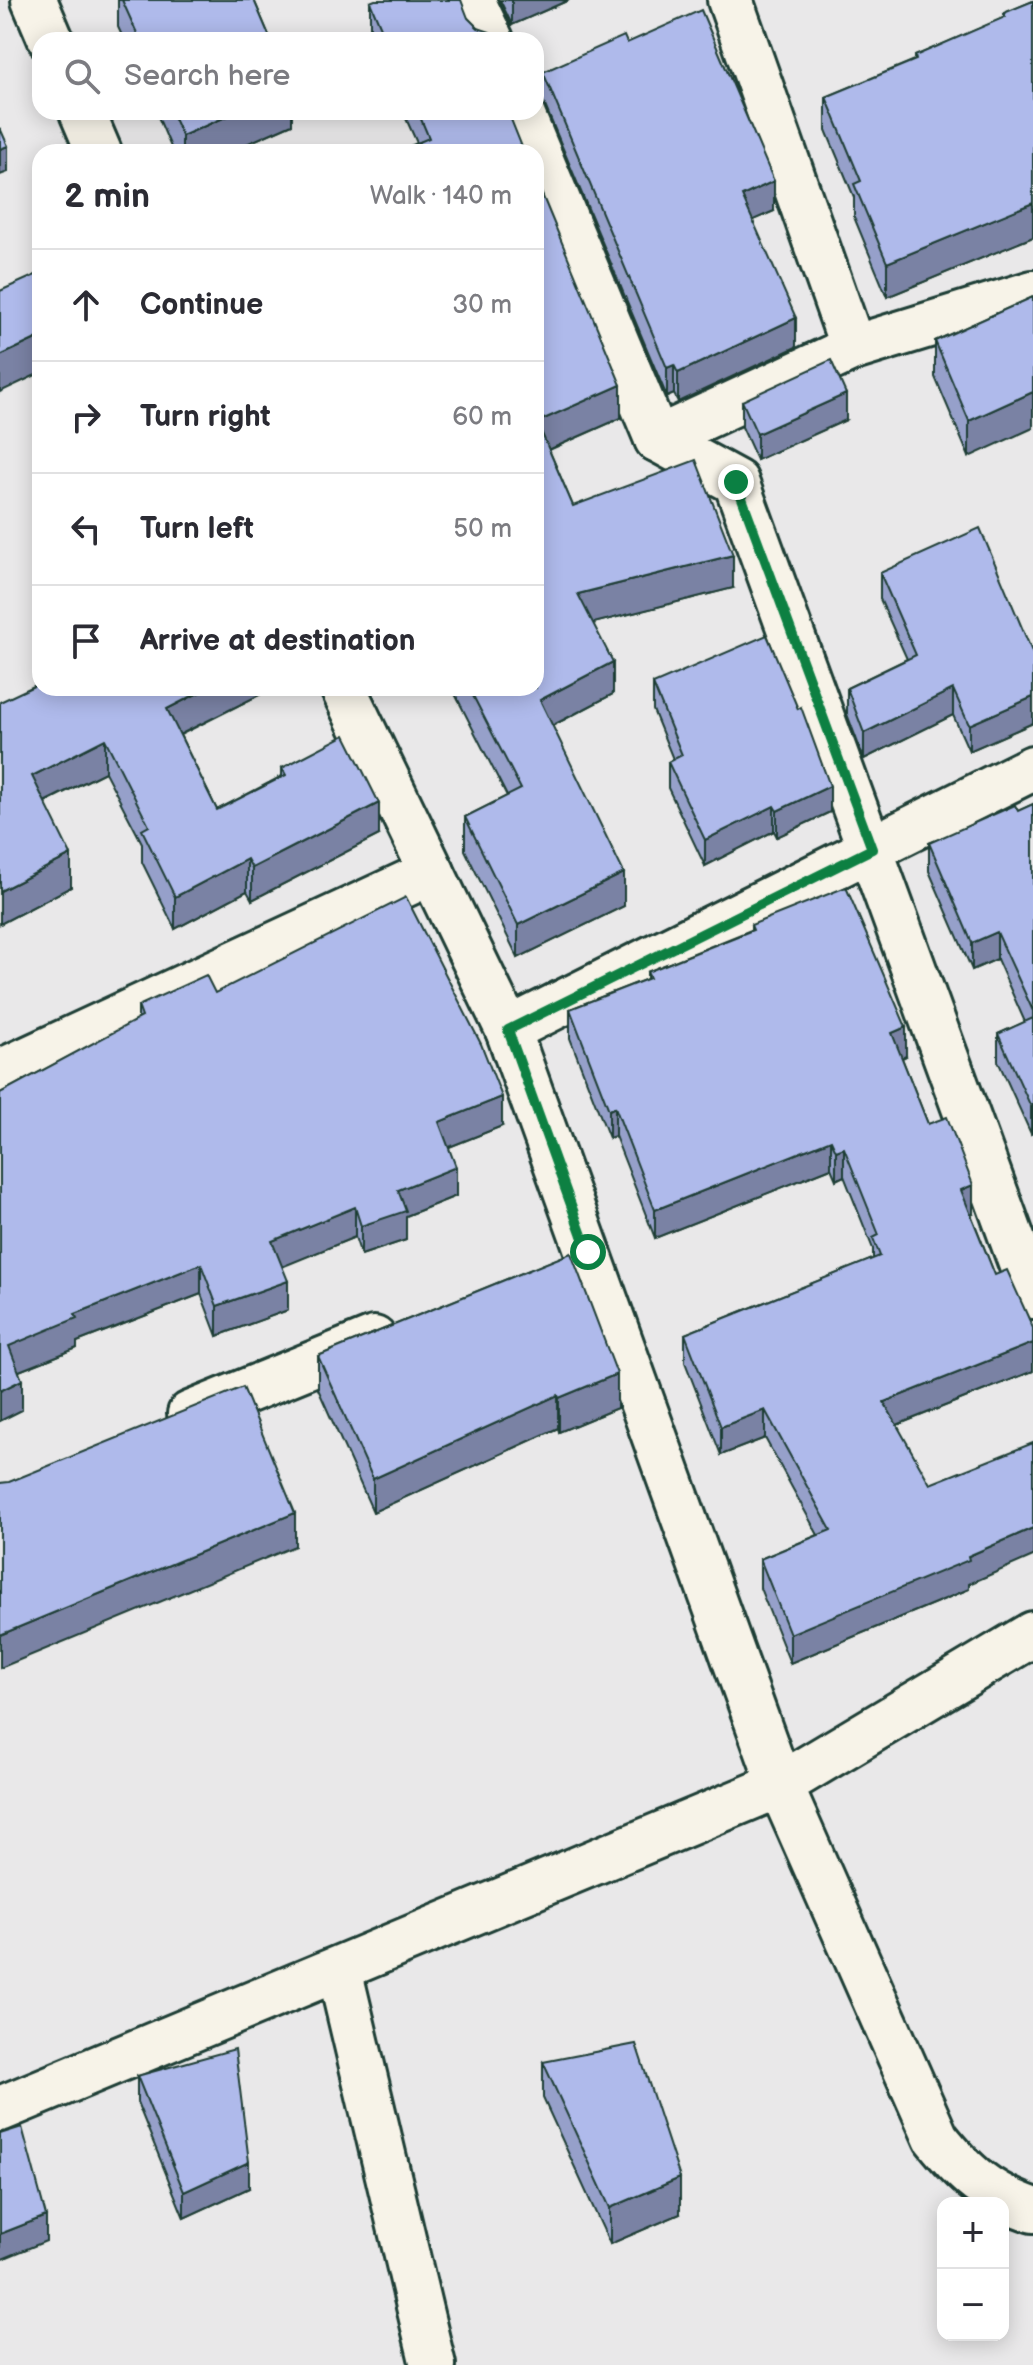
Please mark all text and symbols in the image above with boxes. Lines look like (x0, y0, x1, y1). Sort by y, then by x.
search box (32, 32, 544, 120)
icon: search (60, 54, 104, 98)
text: Search here (124, 58, 290, 94)
text: 2 min (64, 176, 150, 217)
text: Walk · 140 m (370, 181, 512, 212)
icon: ahead (64, 283, 108, 327)
text: Continue (140, 287, 263, 323)
text: 30 m (452, 290, 512, 321)
icon: right (64, 395, 108, 439)
text: Turn right (140, 399, 271, 435)
text: 60 m (452, 402, 512, 433)
route end (718, 464, 754, 500)
icon: left (64, 507, 108, 551)
text: Turn left (140, 511, 254, 547)
text: 50 m (453, 514, 512, 545)
icon: arrive (64, 619, 108, 663)
text: Arrive at destination (140, 623, 416, 659)
route start (570, 1234, 606, 1270)
map controls (937, 2197, 1009, 2341)
button: + (937, 2197, 1009, 2269)
button: − (937, 2269, 1009, 2341)

